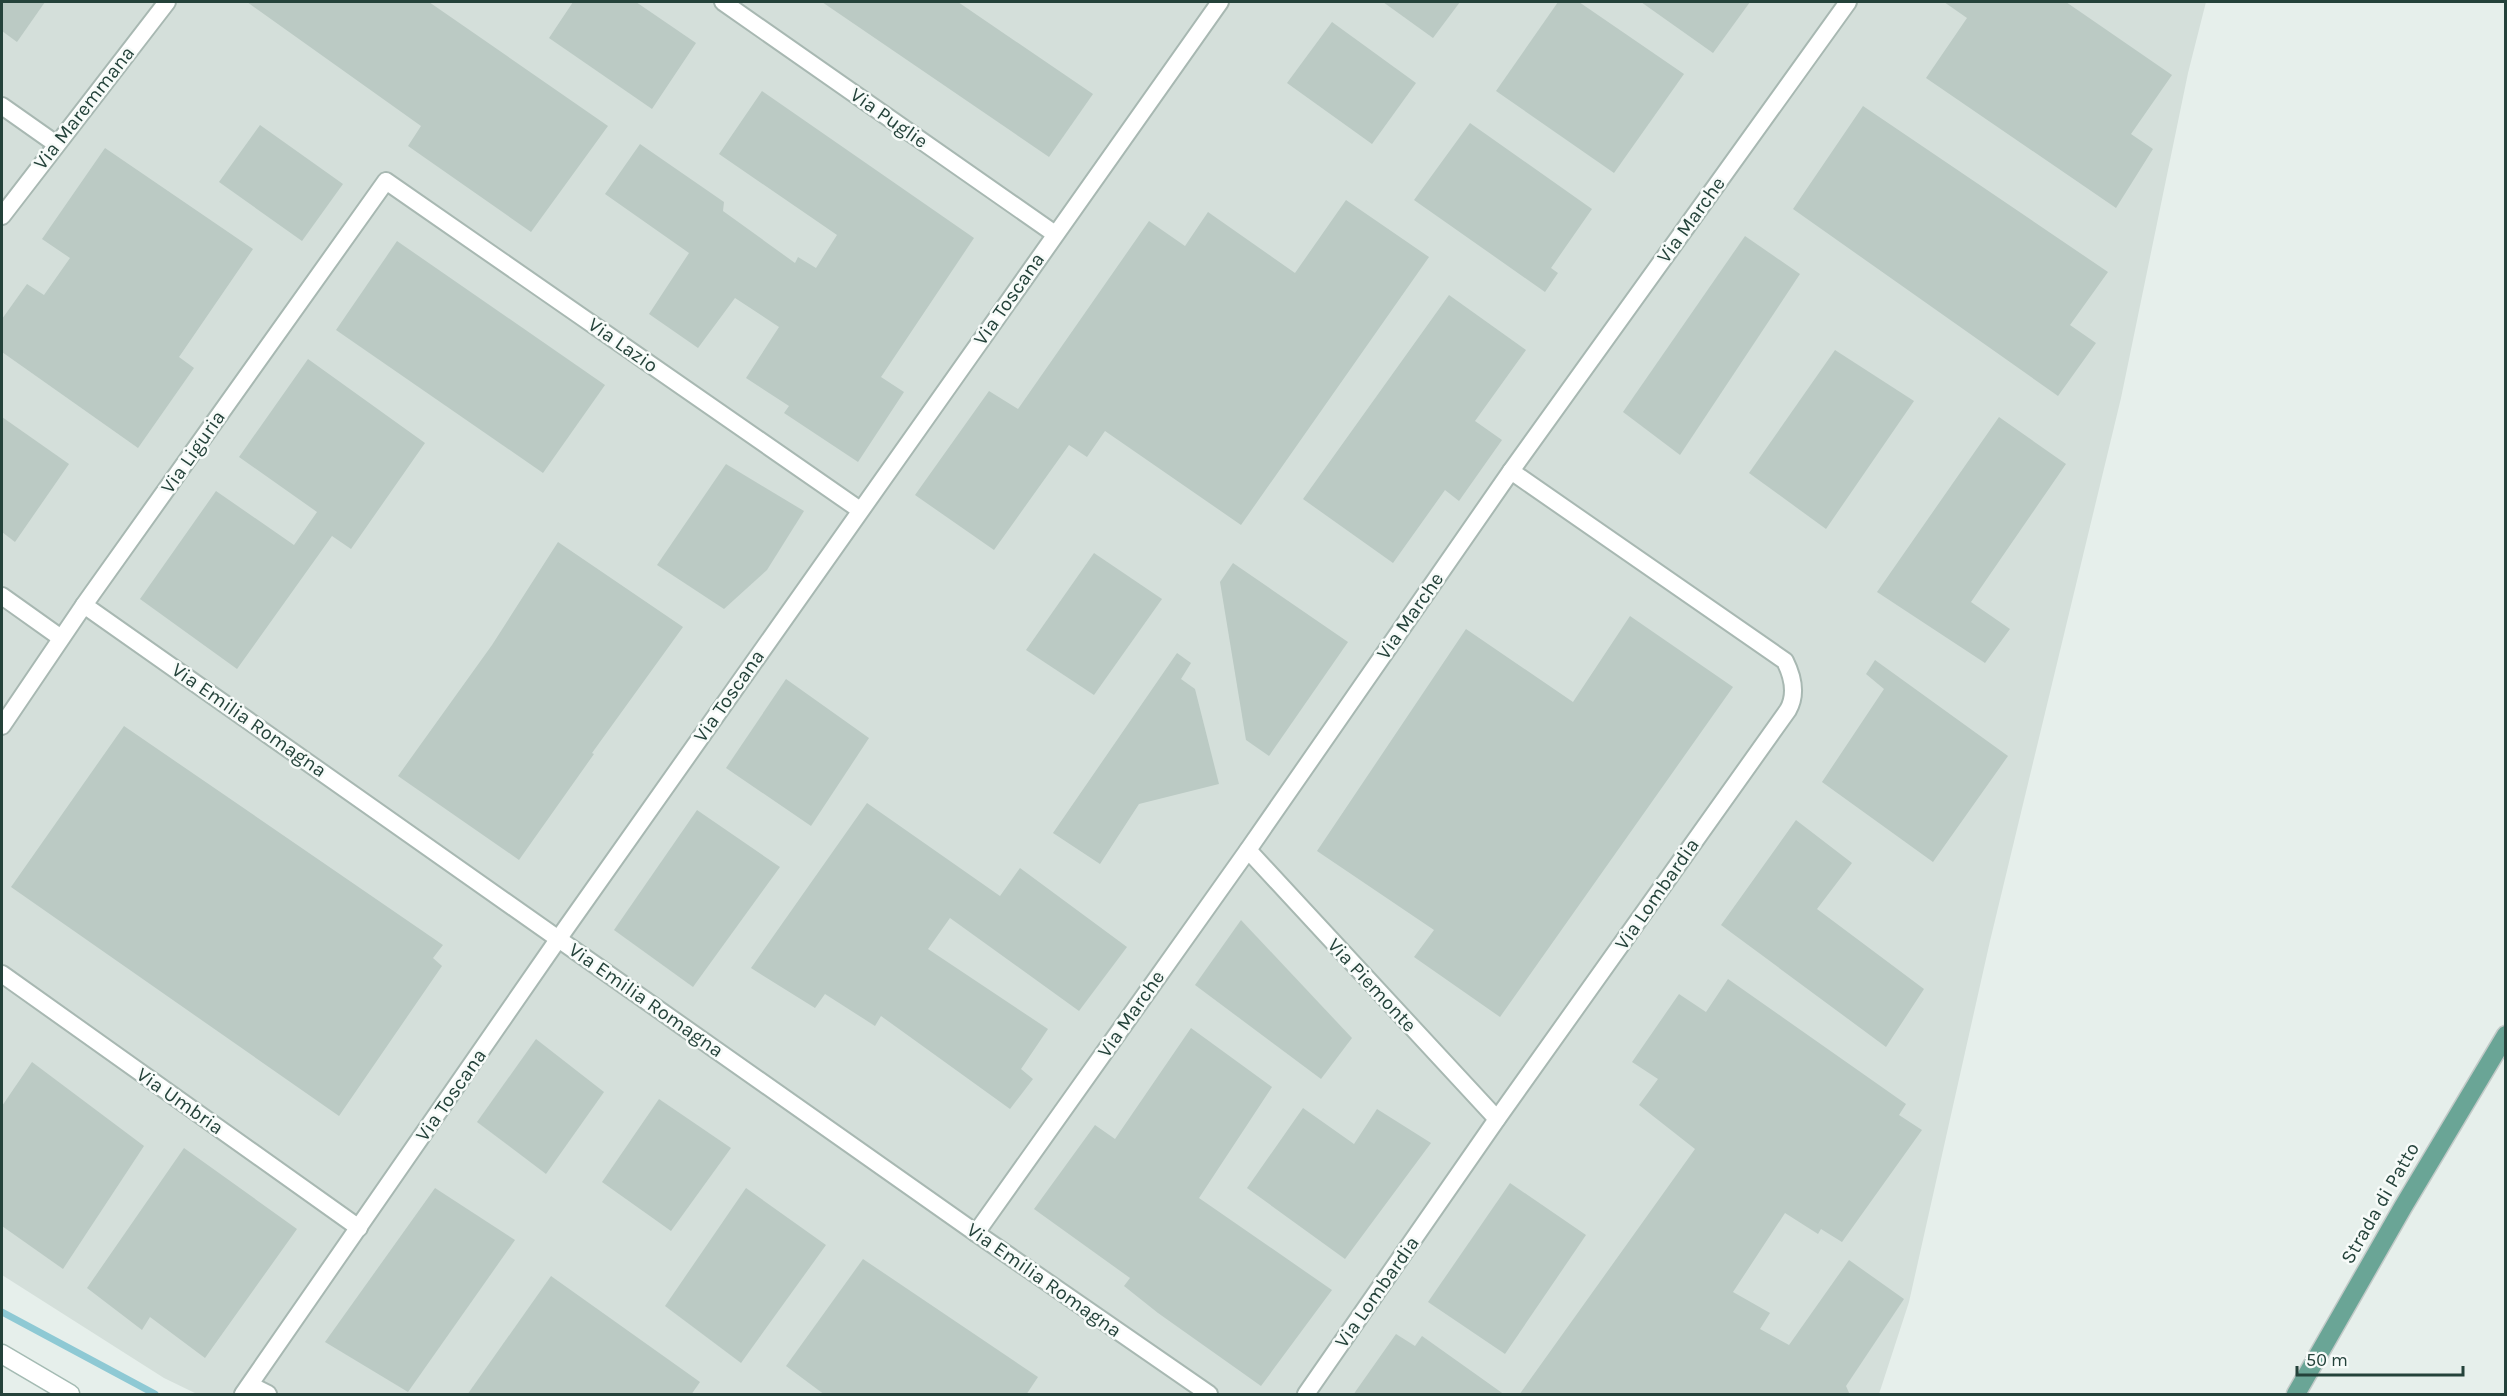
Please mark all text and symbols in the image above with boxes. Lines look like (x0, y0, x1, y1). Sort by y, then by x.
street label: Via Maremmana (29, 42, 139, 174)
street label: Via Puglie (846, 83, 932, 153)
street label: Via Marche (1652, 172, 1730, 268)
street label: Via Toscana (969, 248, 1049, 350)
street label: Via Lazio (584, 313, 662, 377)
street label: Via Liguria (156, 406, 230, 498)
street label: Via Marche (1372, 568, 1448, 664)
street label: Via Toscana (689, 645, 769, 747)
street label: Via Emilia Romagna (167, 658, 331, 782)
street label: Via Lombardia (1610, 834, 1704, 954)
street label: Via Piemonte (1323, 933, 1421, 1037)
street label: Via Emilia Romagna (564, 938, 728, 1062)
street label: Via Marche (1093, 966, 1169, 1062)
street label: Via Toscana (411, 1044, 491, 1146)
street label: Via Umbria (132, 1063, 228, 1139)
street label: Strada di Patto (2336, 1138, 2424, 1268)
street label: Via Emilia Romagna (962, 1218, 1126, 1342)
street label: Via Lombardia (1330, 1232, 1424, 1352)
scale bar (2297, 1339, 2464, 1377)
text: 50 m (2306, 1349, 2348, 1371)

